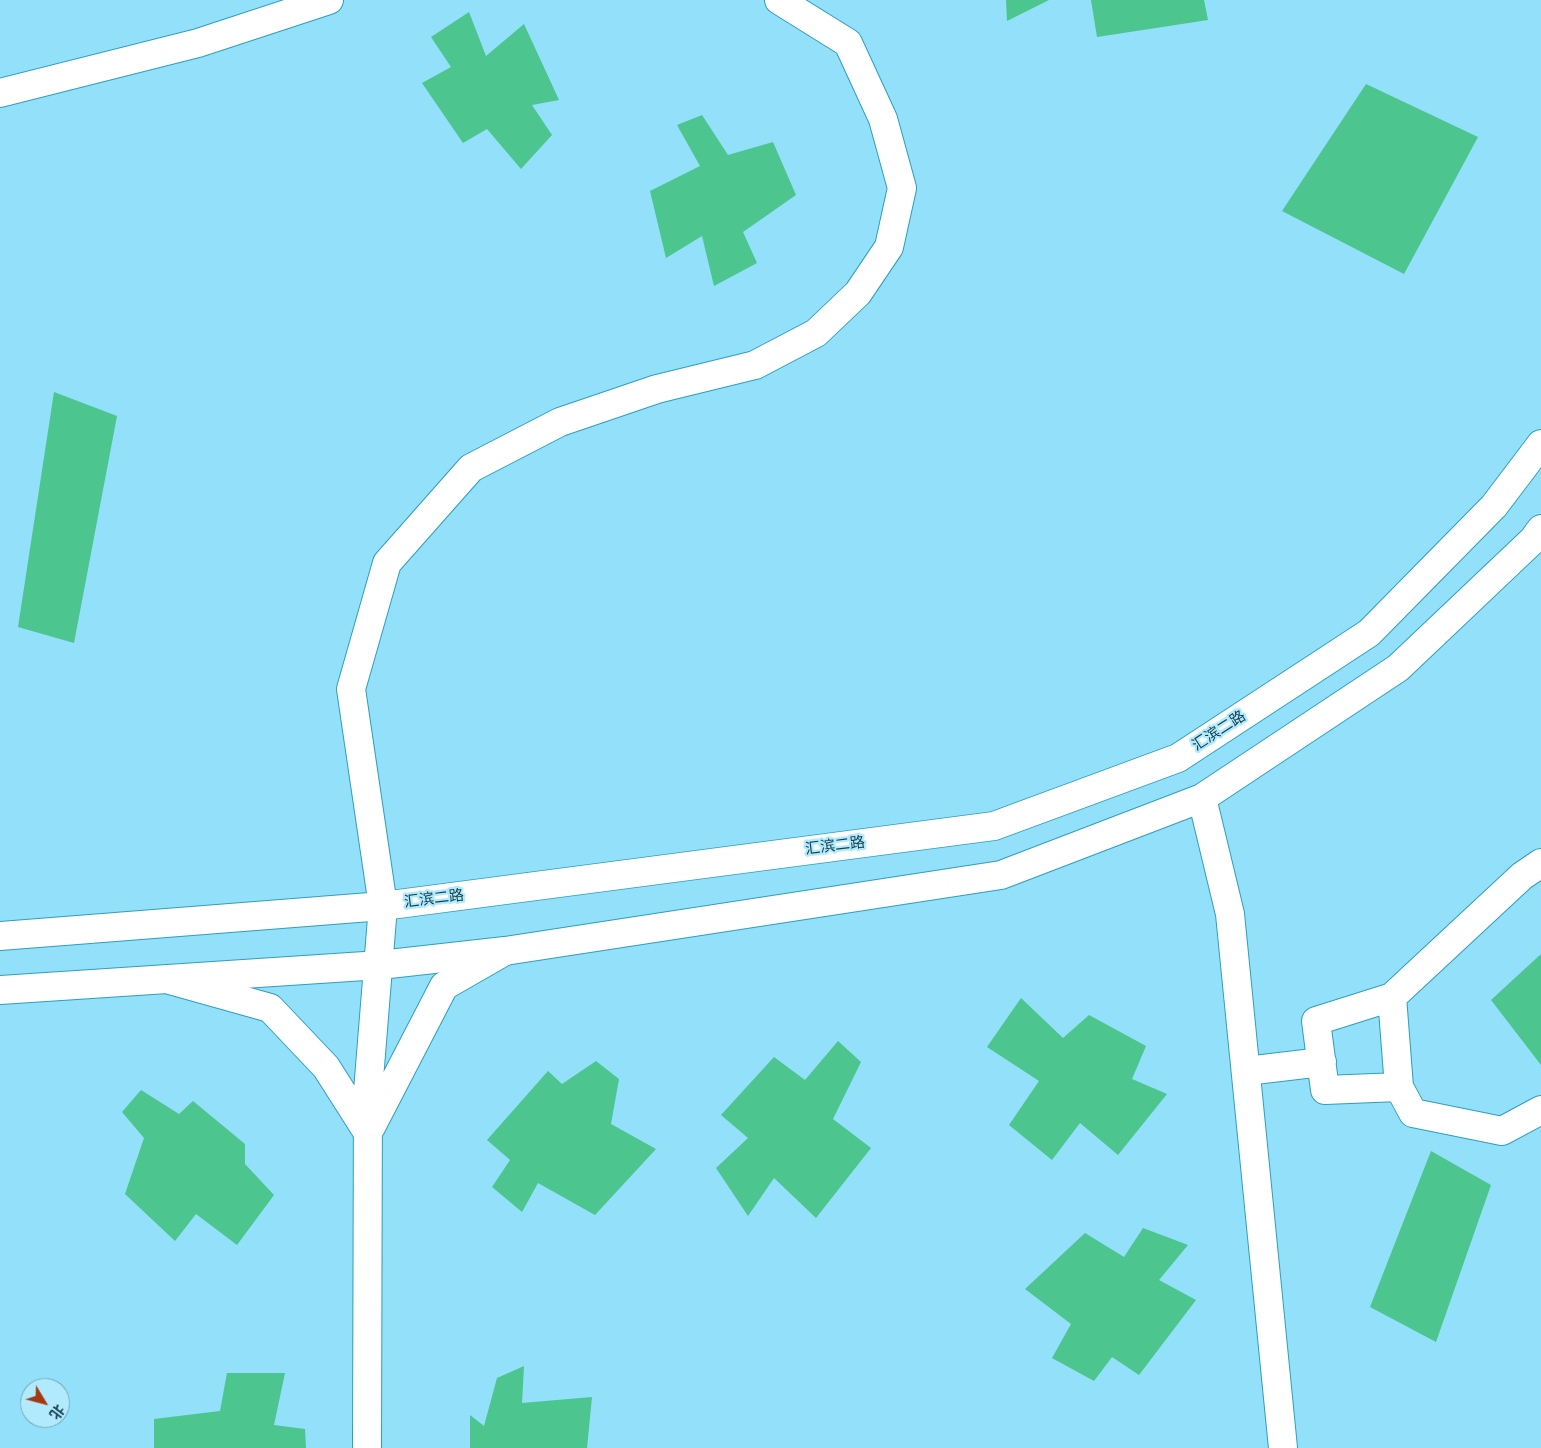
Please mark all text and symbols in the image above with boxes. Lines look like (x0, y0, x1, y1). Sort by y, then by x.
street label: 汇滨二路 (1189, 707, 1249, 755)
street label: 汇滨二路 (804, 833, 866, 859)
street label: 汇滨二路 (403, 886, 465, 912)
north arrow (20, 1378, 70, 1428)
text: 北 (46, 1401, 68, 1422)

